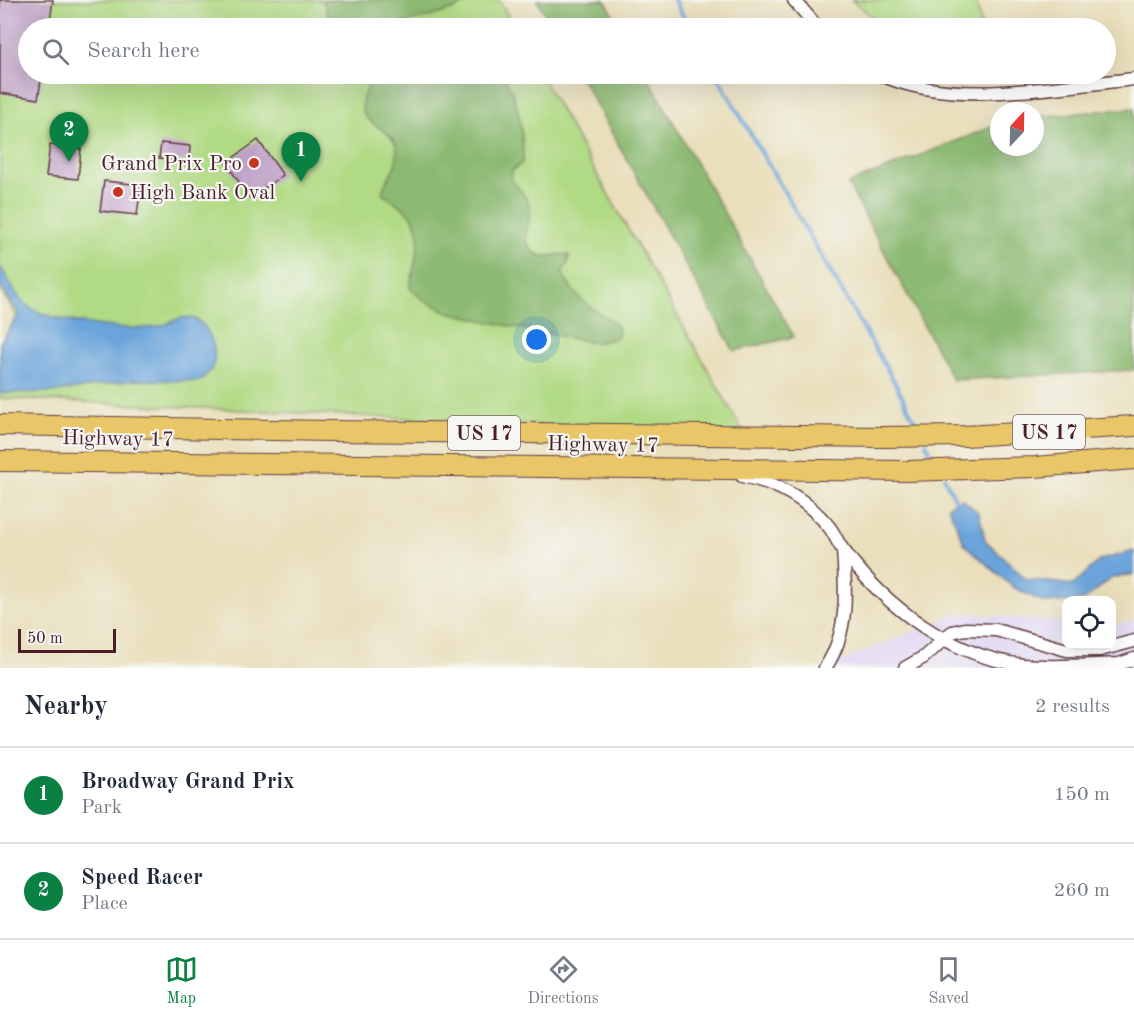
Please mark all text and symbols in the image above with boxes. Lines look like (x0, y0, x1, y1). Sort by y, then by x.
search box (18, 18, 1116, 84)
icon: search (39, 35, 72, 68)
text: Search here (87, 40, 200, 62)
north arrow (990, 102, 1044, 156)
pin: 2 (50, 112, 88, 162)
pin: 1 (282, 132, 320, 182)
place label: Grand Prix Pro (101, 154, 242, 175)
marker: Grand Prix Pro (247, 156, 261, 170)
place label: High Bank Oval (130, 183, 275, 204)
marker: High Bank Oval (111, 185, 125, 199)
your location (522, 325, 551, 354)
road number: US 17 (1013, 415, 1085, 449)
road number: US 17 (448, 416, 520, 450)
street label: Highway 17 (62, 428, 174, 451)
street label: Highway 17 (547, 434, 659, 457)
map controls (1062, 596, 1116, 650)
button: locate (1062, 596, 1116, 650)
scale bar (18, 626, 116, 654)
text: 50 m (27, 631, 63, 647)
text: Nearby (24, 694, 108, 720)
text: 2 results (1035, 697, 1110, 717)
text: Broadway Grand Prix (81, 771, 294, 793)
text: 1 (38, 785, 49, 805)
text: 150 m (1054, 785, 1110, 805)
text: Park (81, 798, 122, 818)
text: Speed Racer (81, 867, 203, 889)
text: 2 (38, 881, 49, 901)
text: 260 m (1054, 881, 1110, 901)
text: Place (81, 894, 128, 914)
tab: Map (165, 953, 198, 1009)
tab: Directions (528, 953, 599, 1009)
tab: Saved (928, 953, 969, 1009)

